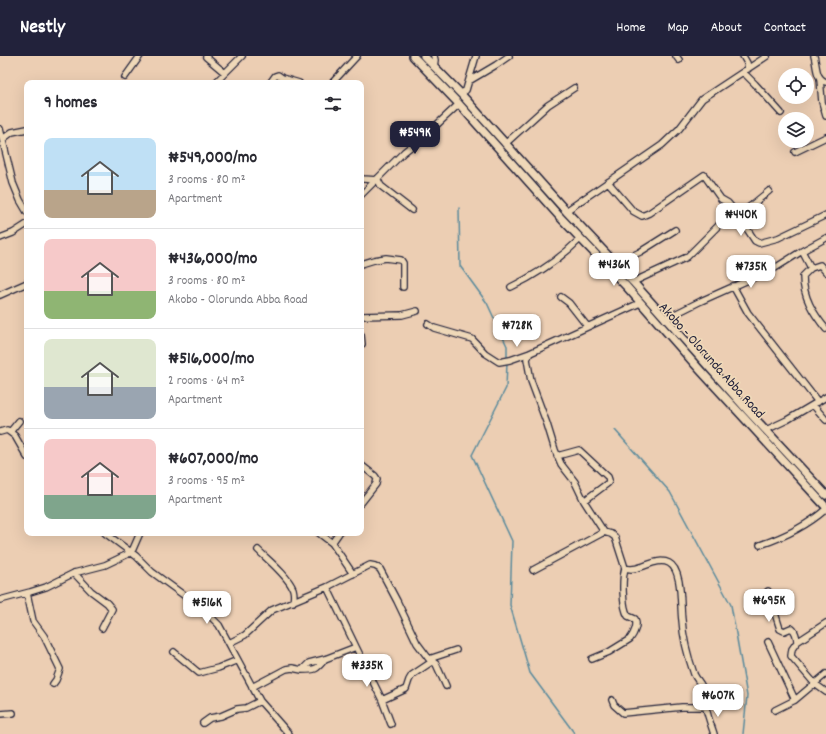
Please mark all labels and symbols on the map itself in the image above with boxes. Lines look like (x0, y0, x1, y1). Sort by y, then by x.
pin: ₦549K (387, 121, 443, 155)
pin: ₦440K (713, 203, 769, 237)
pin: ₦436K (586, 253, 642, 287)
pin: ₦735K (723, 255, 779, 289)
street label: Akobo - Olorunda Abba Road (653, 298, 769, 424)
pin: ₦728K (489, 314, 545, 348)
pin: ₦695K (741, 589, 797, 623)
pin: ₦516K (179, 591, 235, 625)
pin: ₦335K (339, 654, 395, 688)
pin: ₦607K (690, 684, 746, 718)

